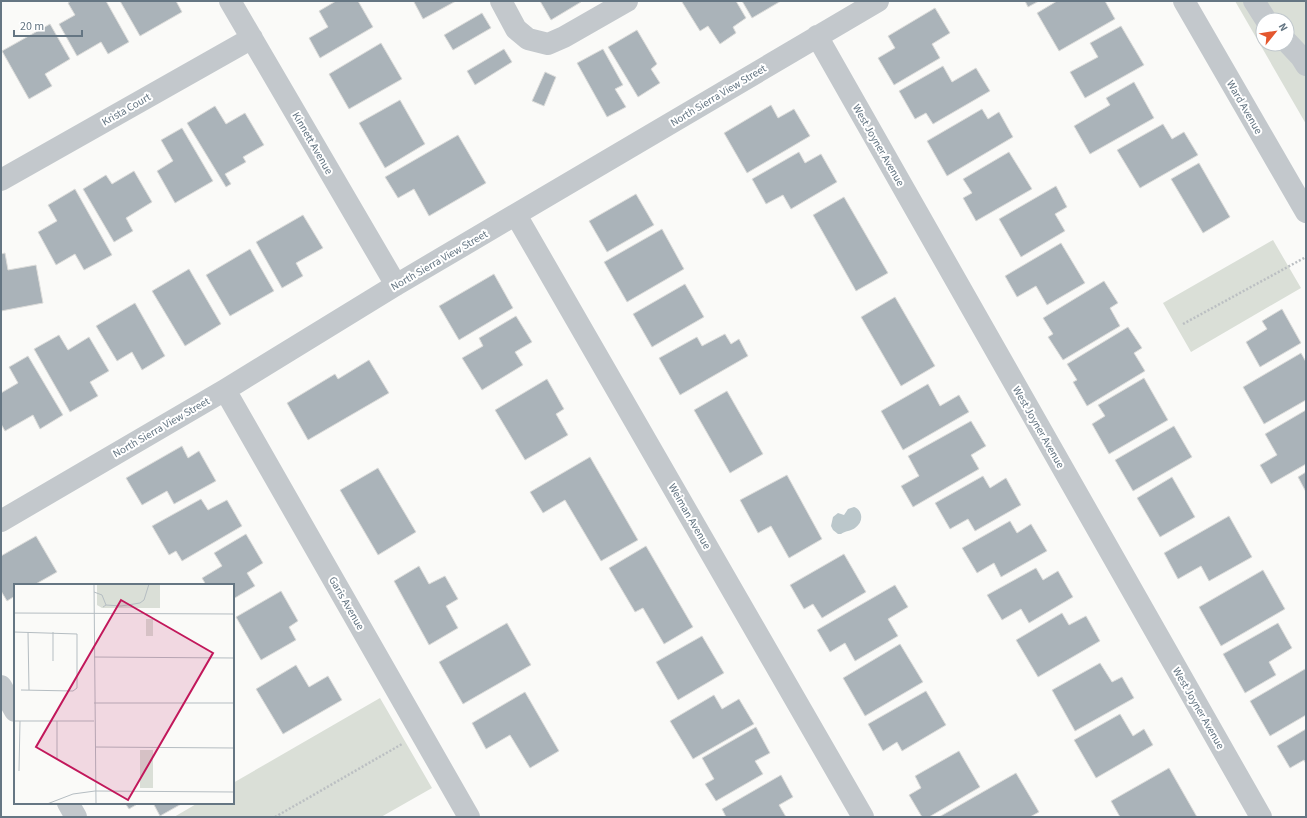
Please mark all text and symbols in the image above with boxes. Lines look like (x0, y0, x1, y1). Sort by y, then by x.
scale bar (14, 12, 82, 38)
north arrow (1255, 12, 1295, 52)
text: 20 m (20, 18, 44, 35)
text: N (1275, 20, 1292, 34)
street label: North Sierra View Street (667, 61, 769, 130)
street label: Ward Avenue (1223, 78, 1266, 137)
street label: Krista Court (99, 89, 154, 129)
street label: West Joyner Avenue (849, 102, 908, 189)
street label: Kinnett Avenue (289, 109, 337, 178)
street label: North Sierra View Street (388, 226, 491, 294)
street label: West Joyner Avenue (1009, 384, 1068, 471)
street label: North Sierra View Street (110, 393, 213, 461)
street label: Weiman Avenue (665, 481, 715, 552)
street label: Garis Avenue (325, 574, 368, 633)
inset map (14, 584, 234, 804)
street label: West Joyner Avenue (1169, 665, 1228, 752)

